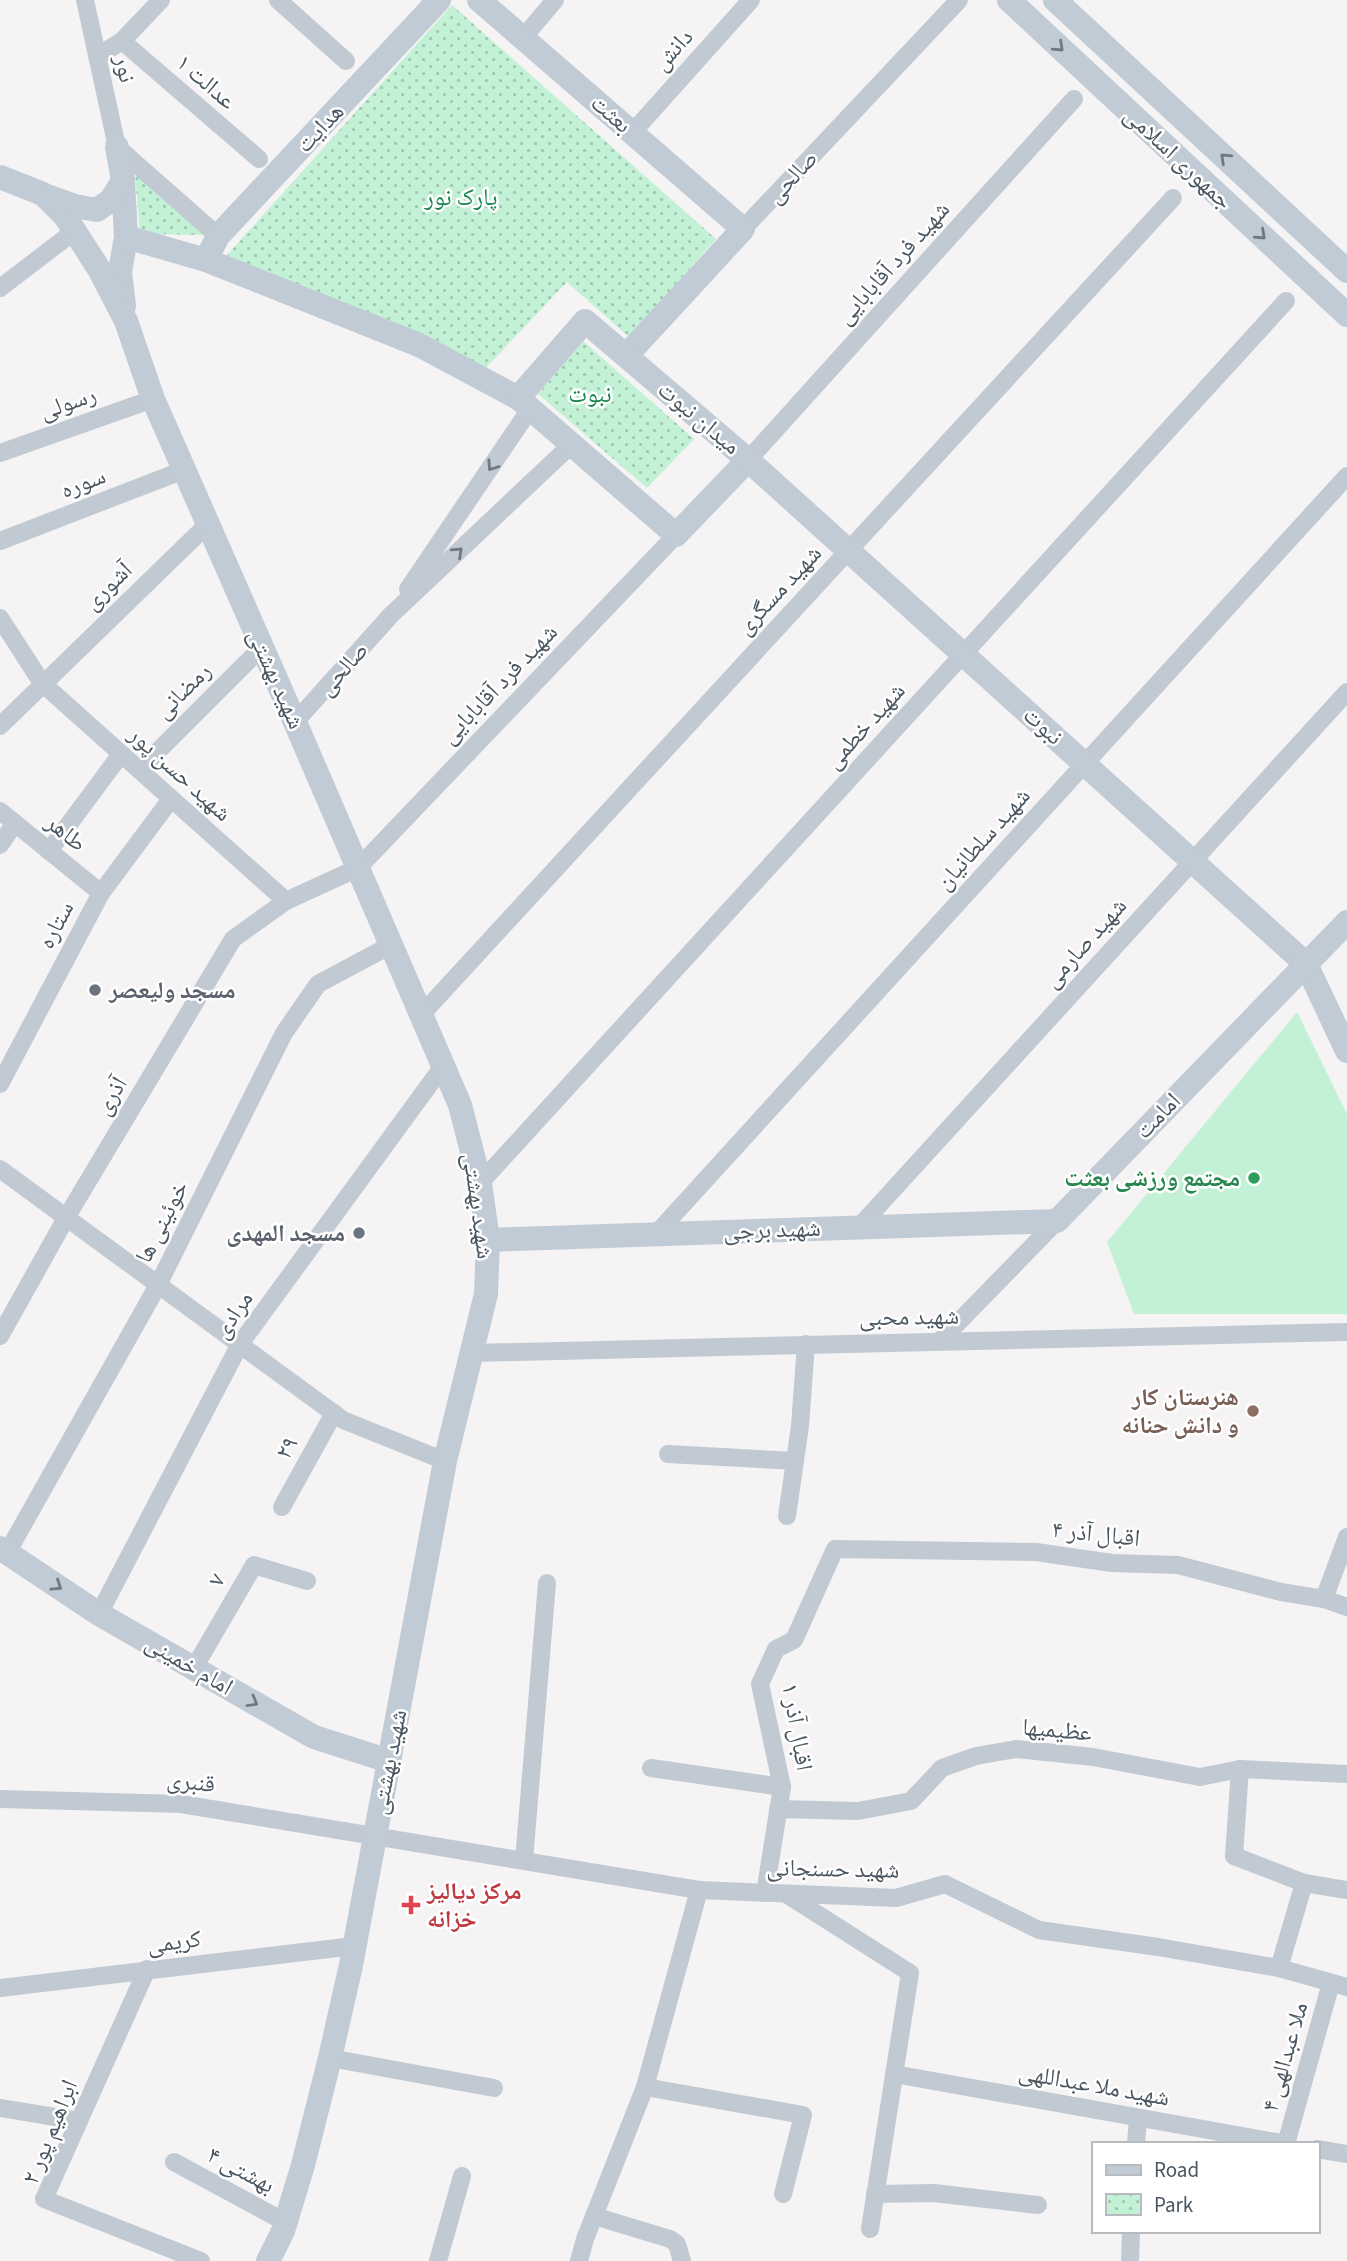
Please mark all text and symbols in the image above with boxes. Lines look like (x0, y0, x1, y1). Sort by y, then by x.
street label: دانش (644, 21, 702, 79)
one-way arrow (1051, 38, 1064, 51)
street label: عدالت ۱ (168, 46, 244, 118)
street label: نور (105, 51, 145, 86)
street label: بعثت (583, 86, 639, 142)
street label: هدایت (288, 95, 352, 161)
street label: جمهوری اسلامی (1116, 98, 1240, 218)
street label: صالحی (758, 142, 826, 212)
one-way arrow (1220, 153, 1233, 166)
park label: پارک نور (424, 180, 497, 215)
street label: شهید فرد آقابابایی (828, 193, 958, 333)
one-way arrow (1253, 227, 1266, 240)
street label: میدان نبوت (650, 373, 748, 463)
street label: رسولی (35, 377, 101, 429)
park label: نبوت (568, 377, 612, 412)
street label: سوره (55, 458, 111, 508)
one-way arrow (488, 458, 500, 471)
street label: شهید مسگری (728, 537, 830, 643)
one-way arrow (450, 547, 463, 560)
street label: آشوری (75, 553, 141, 618)
street label: شهید فرد آقابابایی (432, 616, 566, 752)
street label: شهید بهشتی (238, 623, 314, 735)
street label: صالحی (309, 634, 377, 704)
street label: رمضانی (147, 655, 219, 727)
street label: شهید خطمی (816, 675, 914, 777)
street label: نبوت (1015, 698, 1071, 754)
street label: شهید حسن پور (120, 717, 239, 830)
street label: شهید سلطانیان (927, 780, 1039, 898)
street label: طاهر (37, 805, 94, 860)
street label: شهید صارمی (1035, 890, 1135, 996)
street label: ستاره (29, 895, 83, 955)
place label: مسجد ولیعصر (108, 973, 236, 1008)
marker: مسجد ولیعصر (87, 982, 103, 998)
street label: آذری (86, 1069, 137, 1122)
street label: امامت (1127, 1085, 1189, 1147)
street label: شهید بهشتی (453, 1151, 503, 1261)
place label: مجتمع ورزشی بعثت (1064, 1161, 1240, 1196)
marker: مجتمع ورزشی بعثت (1246, 1170, 1262, 1186)
street label: خوئینی ها (126, 1175, 198, 1269)
street label: شهید برجی (723, 1211, 821, 1249)
place label: مسجد المهدی (226, 1216, 345, 1251)
marker: مسجد المهدی (351, 1225, 367, 1241)
street label: مرادی (204, 1284, 262, 1346)
street label: شهید محبی (859, 1299, 959, 1335)
place label: هنرستان کار و دانش حنانه (1121, 1380, 1239, 1443)
marker: هنرستان کار و دانش حنانه (1245, 1403, 1261, 1419)
street label: ۲۹ (266, 1430, 308, 1466)
street label: اقبال آذر ۴ (1050, 1512, 1142, 1556)
street label: ۷ (199, 1566, 235, 1593)
one-way arrow (49, 1578, 62, 1590)
street label: امام خمینی (138, 1626, 240, 1704)
street label: اقبال آذر ۱ (772, 1680, 822, 1774)
one-way arrow (245, 1694, 258, 1707)
street label: شهید بهشتی (362, 1706, 416, 1818)
street label: عظیمیها (1021, 1710, 1093, 1750)
street label: قنبری (165, 1762, 217, 1802)
street label: شهید حسنجانی (766, 1850, 900, 1888)
place label: مرکز دیالیز خزانه (426, 1874, 522, 1937)
marker: مرکز دیالیز خزانه (401, 1895, 421, 1915)
street label: کریمی (145, 1921, 203, 1963)
street label: ملا عبدالهی ۴ (1253, 1998, 1317, 2116)
street label: شهید ملا عبداللهی (1016, 2054, 1172, 2116)
street label: ابراهیم پور ۲ (13, 2074, 87, 2190)
street label: بهشتی ۴ (201, 2138, 281, 2202)
legend (1092, 2142, 1319, 2233)
text: Road (1154, 2155, 1199, 2185)
text: Park (1154, 2190, 1194, 2220)

